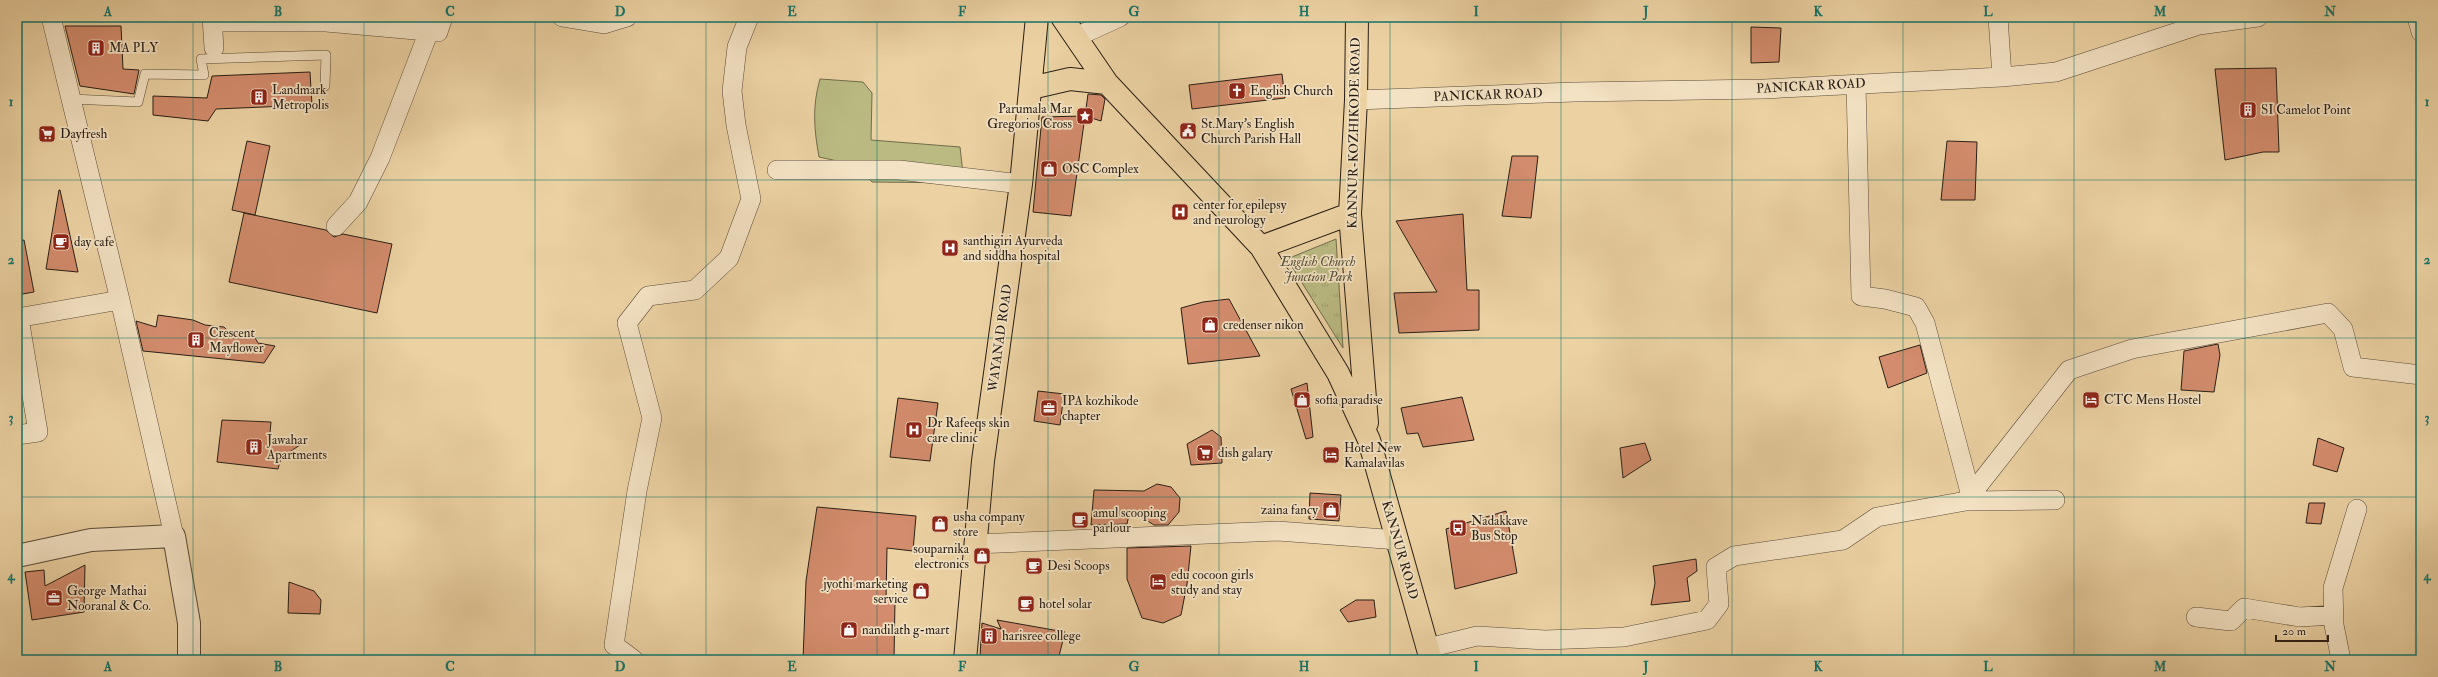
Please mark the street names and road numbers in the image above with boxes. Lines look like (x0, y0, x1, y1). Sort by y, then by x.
street label: KANNUR-KOZHIKODE ROAD (1344, 37, 1364, 229)
street label: PANICKAR ROAD (1756, 75, 1866, 97)
street label: PANICKAR ROAD (1433, 85, 1543, 105)
street label: WAYANAD ROAD (984, 283, 1015, 394)
street label: KANNUR ROAD (1378, 499, 1422, 601)

